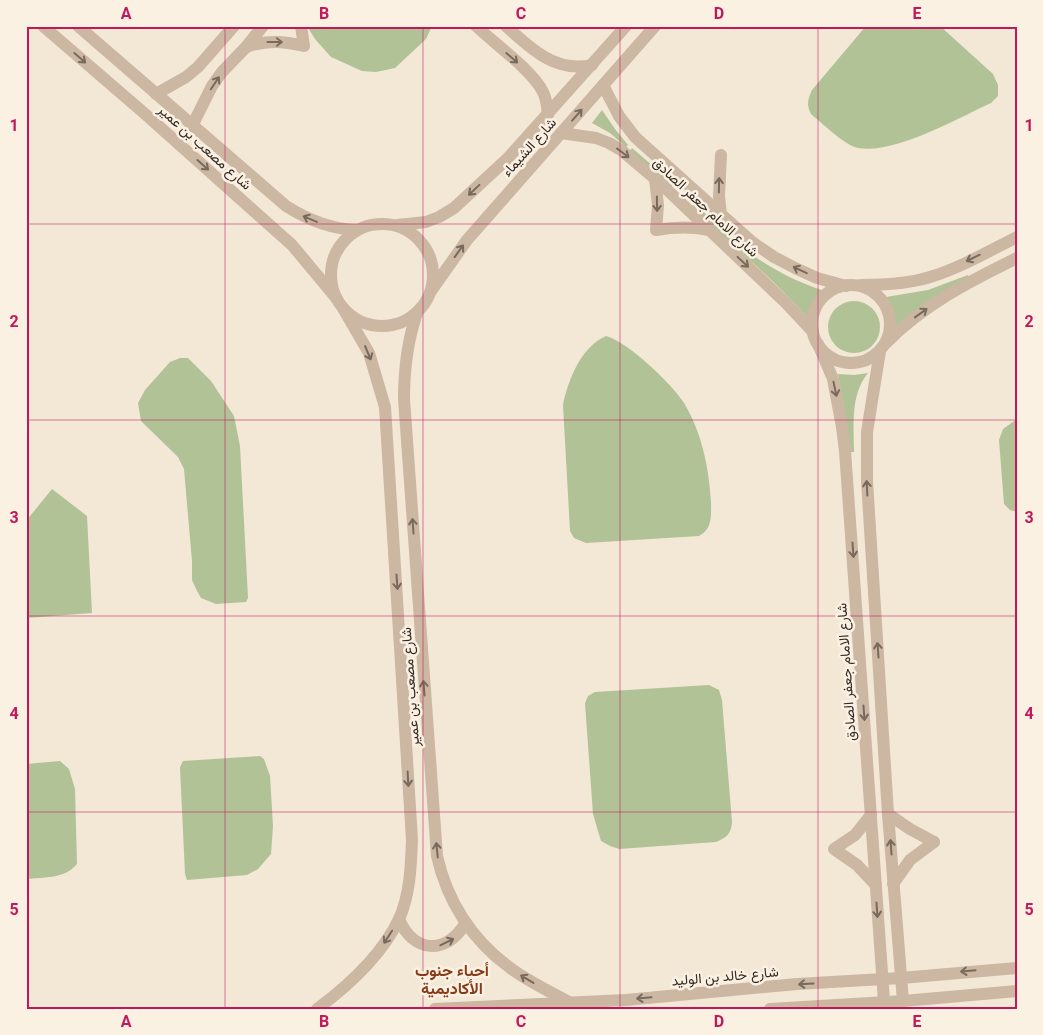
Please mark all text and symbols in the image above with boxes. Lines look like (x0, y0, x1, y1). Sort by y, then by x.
text: A (121, 4, 132, 23)
text: B (319, 4, 329, 23)
text: C (516, 4, 526, 23)
text: D (714, 4, 724, 23)
text: E (913, 4, 922, 23)
one-way arrow (266, 37, 283, 47)
one-way arrow (73, 52, 86, 63)
one-way arrow (506, 53, 519, 64)
one-way arrow (209, 76, 220, 90)
street label: شارع مصعب بن عمير (152, 100, 255, 195)
one-way arrow (572, 108, 583, 121)
street label: شارع الشيماء (499, 114, 562, 182)
text: 1 (9, 116, 19, 135)
text: 1 (1024, 116, 1034, 135)
one-way arrow (616, 148, 630, 158)
street label: شارع الامام جعفر الصادق (648, 154, 762, 262)
one-way arrow (196, 159, 209, 171)
one-way arrow (715, 178, 724, 194)
one-way arrow (467, 184, 480, 196)
one-way arrow (652, 196, 662, 212)
one-way arrow (303, 214, 318, 224)
one-way arrow (454, 244, 464, 258)
one-way arrow (966, 254, 981, 264)
one-way arrow (737, 256, 750, 268)
one-way arrow (793, 265, 808, 274)
one-way arrow (914, 308, 928, 318)
text: 2 (9, 312, 19, 331)
text: 2 (1024, 312, 1034, 331)
one-way arrow (364, 345, 374, 360)
one-way arrow (831, 381, 840, 397)
one-way arrow (863, 480, 872, 496)
text: 3 (9, 508, 19, 527)
text: 3 (1024, 508, 1034, 527)
one-way arrow (409, 518, 418, 534)
one-way arrow (848, 542, 857, 558)
one-way arrow (392, 574, 401, 590)
street label: شارع الامام جعفر الصادق (833, 602, 862, 742)
street label: شارع مصعب بن عمير (398, 627, 425, 748)
one-way arrow (873, 642, 882, 658)
one-way arrow (420, 680, 429, 696)
text: 4 (9, 704, 19, 723)
one-way arrow (859, 704, 868, 720)
text: 4 (1024, 704, 1034, 723)
one-way arrow (403, 771, 412, 787)
one-way arrow (886, 840, 895, 856)
one-way arrow (432, 843, 442, 859)
text: 5 (9, 900, 19, 919)
text: 5 (1024, 900, 1034, 919)
one-way arrow (873, 901, 882, 917)
one-way arrow (383, 930, 393, 944)
one-way arrow (439, 936, 454, 946)
district label: أحياء جنوب الأكاديمية (415, 961, 489, 998)
street label: شارع خالد بن الوليد (671, 963, 779, 992)
one-way arrow (960, 967, 976, 976)
one-way arrow (520, 973, 534, 983)
one-way arrow (798, 979, 814, 989)
one-way arrow (637, 993, 653, 1003)
text: A (121, 1012, 132, 1031)
text: B (319, 1012, 329, 1031)
text: C (516, 1012, 526, 1031)
text: D (714, 1012, 724, 1031)
text: E (913, 1012, 922, 1031)

